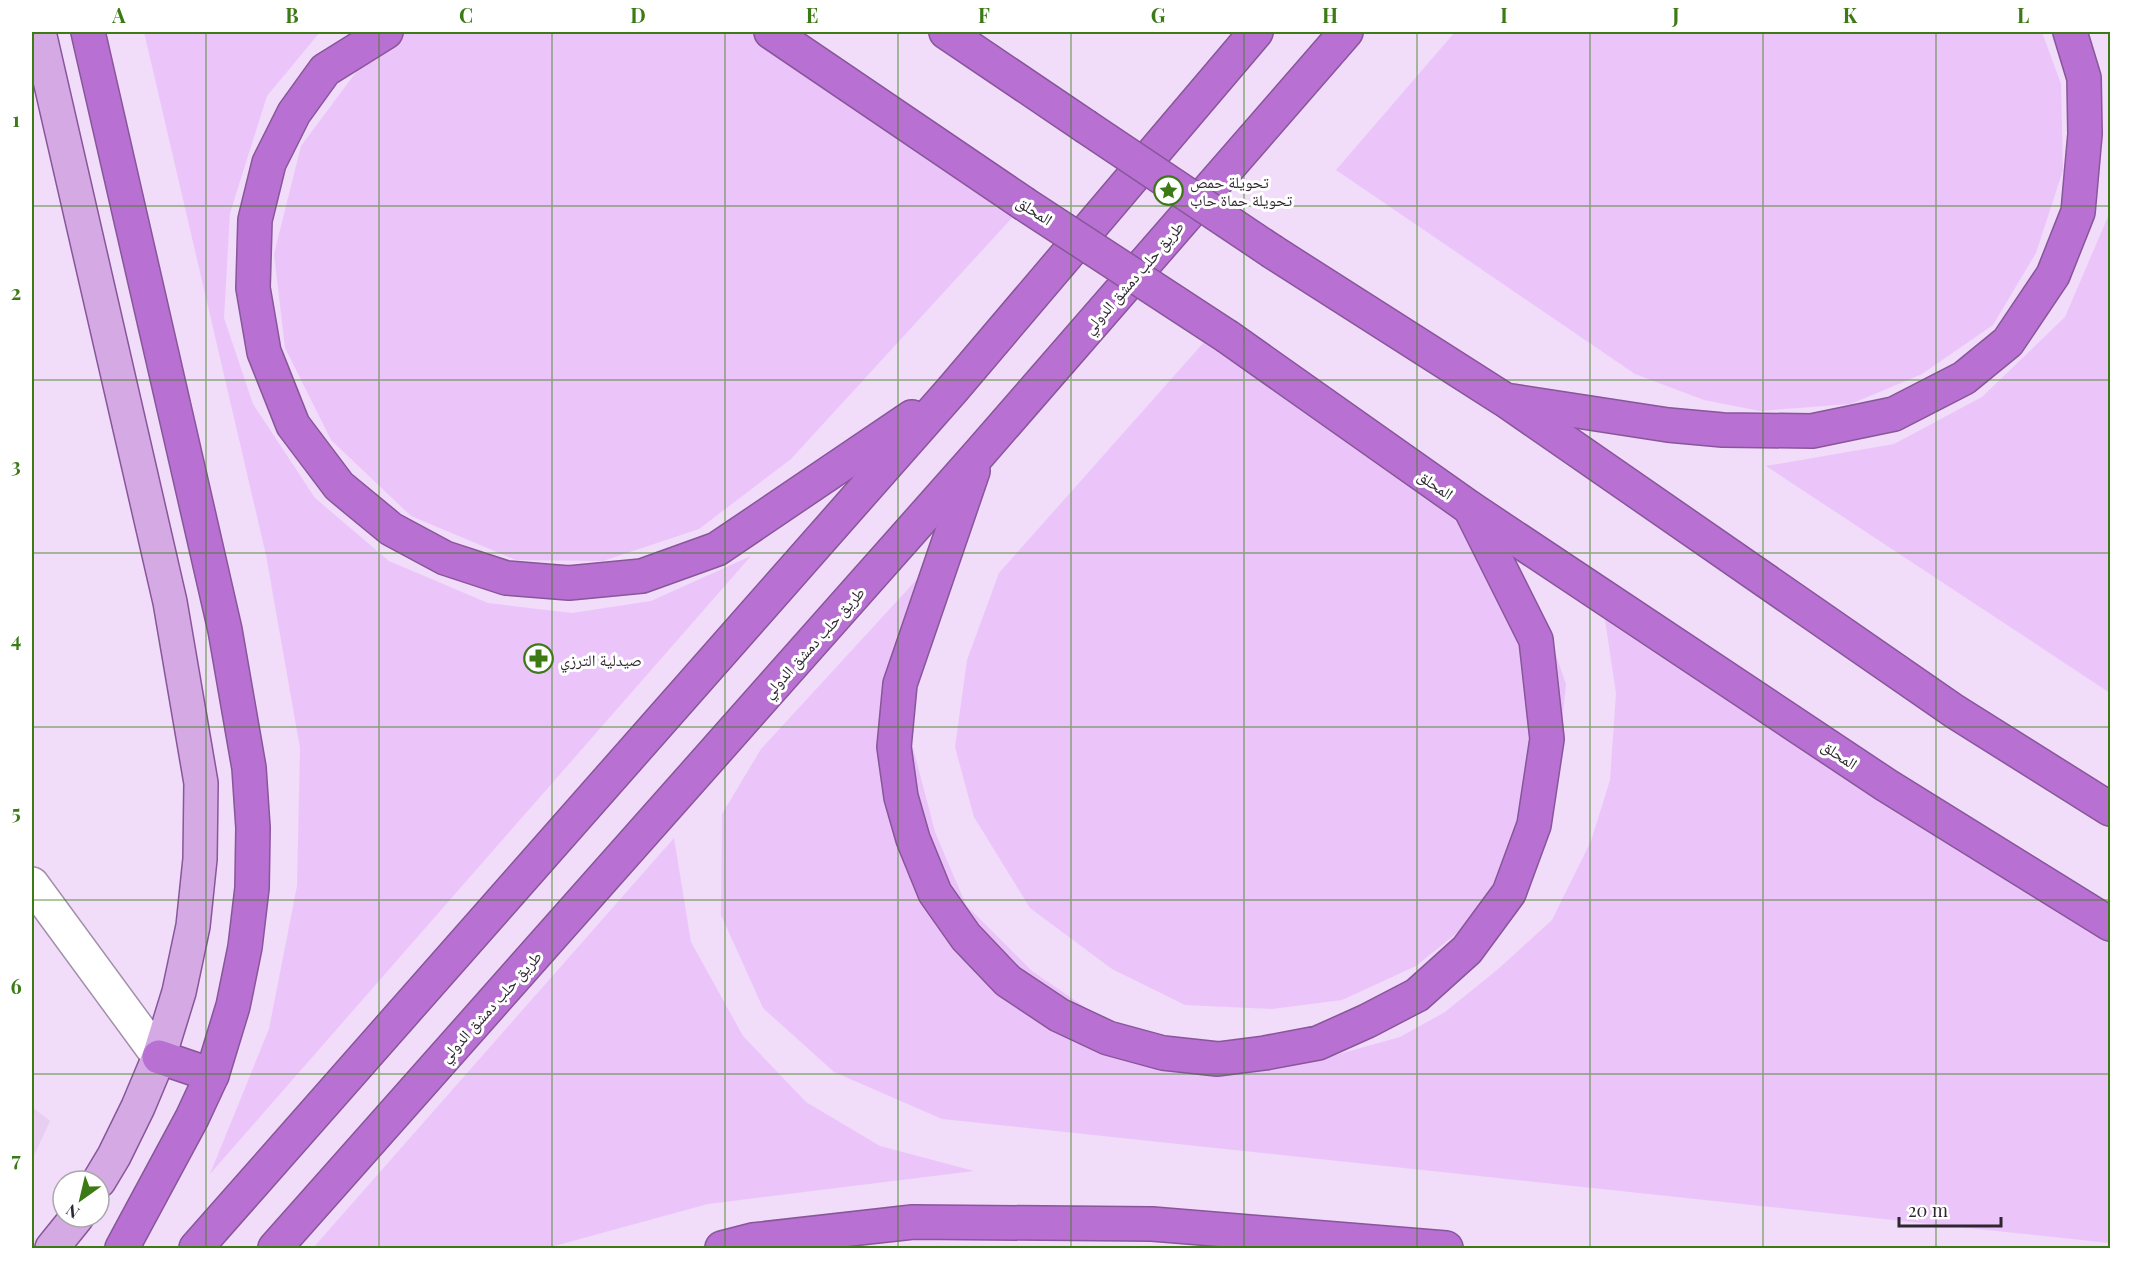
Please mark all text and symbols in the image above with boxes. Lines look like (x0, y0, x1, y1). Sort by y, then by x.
text: A (111, 1, 126, 28)
text: B (285, 1, 299, 28)
text: C (459, 1, 473, 28)
text: D (630, 1, 646, 28)
text: E (806, 1, 818, 28)
text: F (978, 1, 990, 28)
text: G (1151, 1, 1166, 28)
text: H (1322, 1, 1338, 28)
text: I (1500, 1, 1508, 28)
text: J (1671, 1, 1680, 28)
text: K (1843, 1, 1858, 28)
text: L (2017, 1, 2029, 28)
text: 1 (12, 105, 20, 132)
place label: تحويلة حمص تحويلة حماة حاب (1190, 171, 1292, 210)
place icon: تحويلة حمص تحويلة حماة حاب (1153, 174, 1185, 206)
street label: المحلق (1013, 191, 1057, 230)
street label: طريق حلب دمشق الدولي (1078, 216, 1190, 340)
text: 2 (11, 278, 21, 305)
text: 3 (11, 451, 21, 478)
street label: المحلق (1414, 464, 1458, 505)
street label: طريق حلب دمشق الدولي (757, 582, 871, 704)
text: 4 (11, 625, 21, 652)
pharmacy icon: صيدلية الترزي (523, 643, 555, 675)
place label: صيدلية الترزي (560, 649, 642, 673)
street label: المحلق (1818, 734, 1862, 774)
text: 5 (11, 798, 21, 825)
street label: طريق حلب دمشق الدولي (434, 946, 548, 1068)
text: 6 (10, 972, 22, 999)
text: 7 (11, 1145, 21, 1172)
north arrow (51, 1169, 111, 1229)
scale bar (1899, 1190, 2001, 1228)
text: 20 m (1908, 1198, 1948, 1222)
text: N (61, 1200, 83, 1224)

